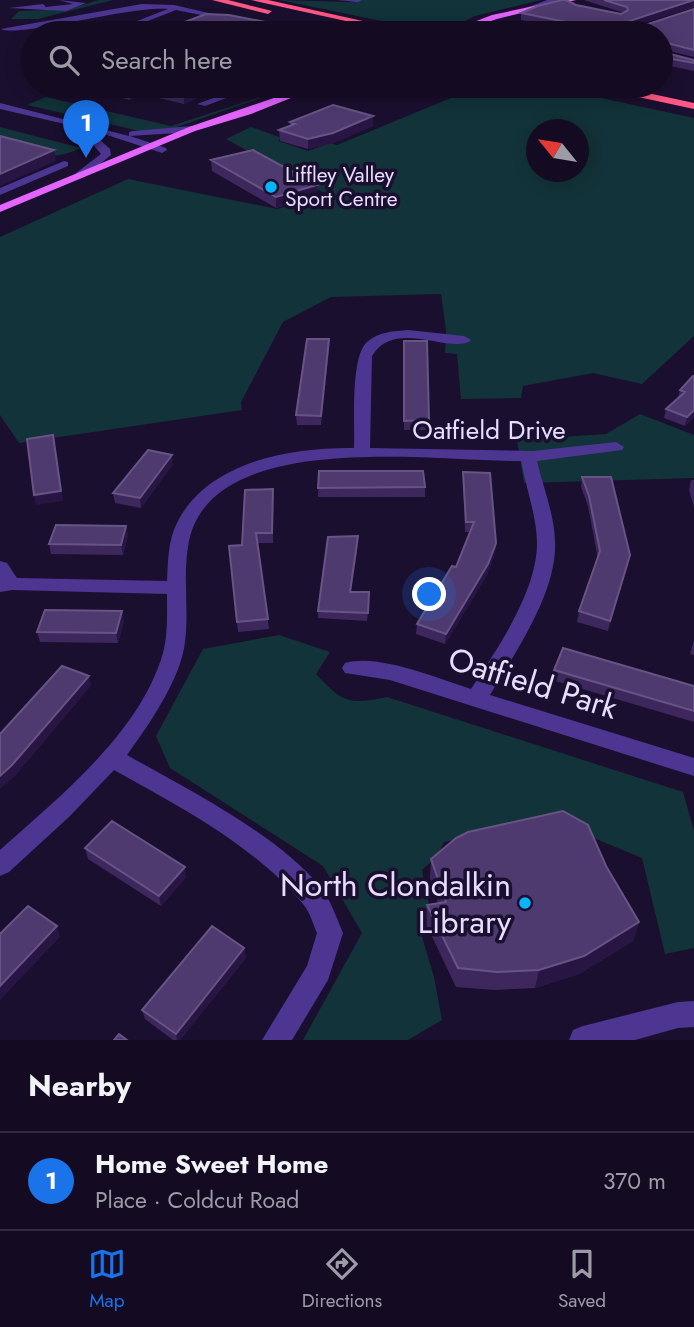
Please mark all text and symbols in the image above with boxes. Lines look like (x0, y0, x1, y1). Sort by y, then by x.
search box (21, 21, 673, 98)
icon: search (45, 41, 83, 79)
text: Search here (101, 41, 233, 79)
pin: 1 (63, 100, 109, 158)
north arrow (526, 119, 589, 182)
place label: Liffley Valley Sport Centre (285, 160, 398, 214)
marker: Liffley Valley Sport Centre (263, 179, 279, 195)
street label: Oatfield Drive (412, 411, 566, 449)
your location (412, 577, 446, 611)
street label: Oatfield Park (443, 635, 624, 731)
place label: North Clondalkin Library (280, 862, 512, 945)
marker: North Clondalkin Library (517, 895, 533, 911)
text: Nearby (28, 1064, 131, 1107)
text: Home Sweet Home (95, 1145, 328, 1183)
text: 1 (45, 1164, 57, 1198)
text: 370 m (603, 1164, 666, 1198)
text: Place · Coldcut Road (95, 1183, 299, 1217)
tab: Map (88, 1245, 126, 1314)
tab: Directions (302, 1245, 382, 1314)
tab: Saved (558, 1245, 606, 1314)

